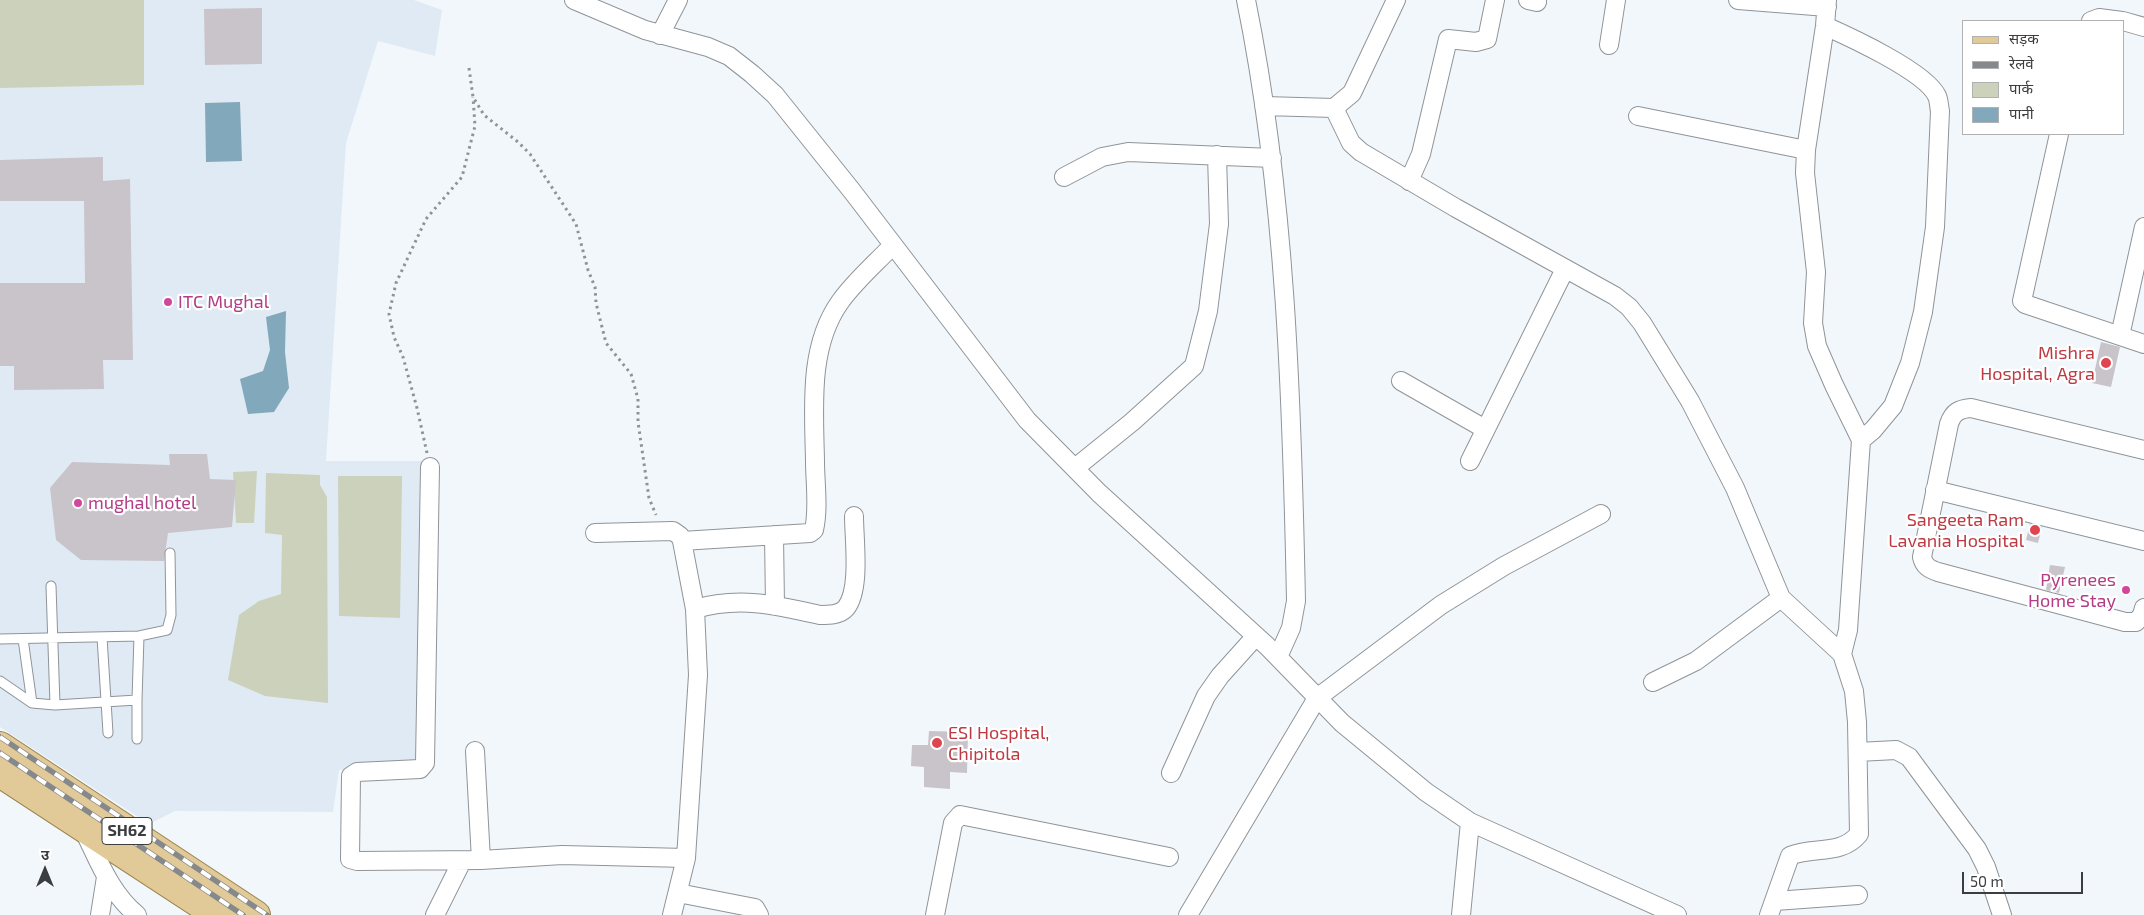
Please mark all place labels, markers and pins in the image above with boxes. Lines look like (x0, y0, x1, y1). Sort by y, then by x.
place label: ITC Mughal (178, 291, 269, 313)
marker: ITC Mughal (162, 296, 174, 308)
place label: Mishra Hospital, Agra (1980, 342, 2095, 384)
marker: Mishra Hospital, Agra (2099, 356, 2113, 370)
place label: mughal hotel (88, 492, 196, 514)
marker: mughal hotel (72, 497, 84, 509)
place label: Sangeeta Ram Lavania Hospital (1888, 509, 2024, 552)
marker: Sangeeta Ram Lavania Hospital (2028, 523, 2042, 537)
place label: Pyrenees Home Stay (2028, 569, 2116, 612)
marker: Pyrenees Home Stay (2120, 584, 2132, 596)
place label: ESI Hospital, Chipitola (948, 722, 1049, 764)
marker: ESI Hospital, Chipitola (930, 736, 944, 750)

